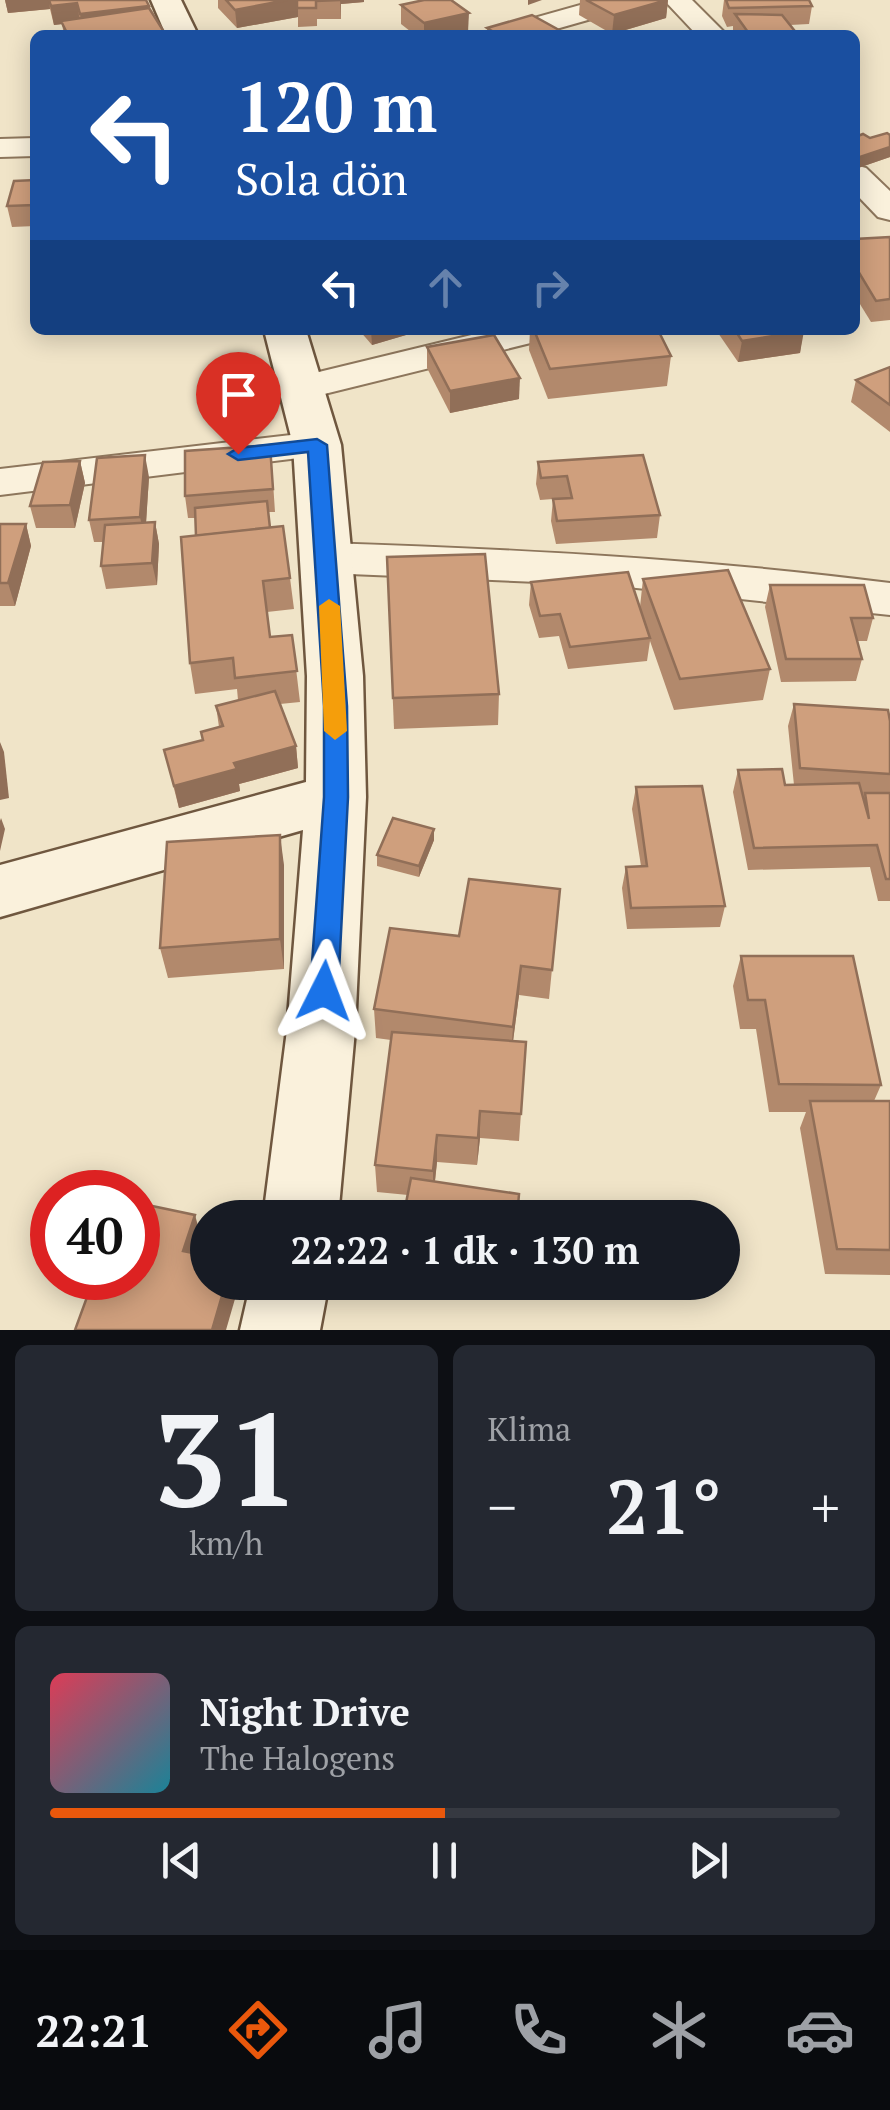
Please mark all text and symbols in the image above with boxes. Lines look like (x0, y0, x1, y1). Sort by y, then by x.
text: 120 m (235, 59, 437, 152)
icon: left (70, 70, 200, 200)
text: Sola dön (235, 148, 408, 208)
icon: left (313, 260, 368, 315)
icon: ahead (418, 260, 473, 315)
icon: right (523, 260, 578, 315)
pin (196, 352, 281, 455)
icon: arrive (211, 367, 266, 422)
position arrow (272, 939, 376, 1043)
speed limit sign: 40 (30, 1170, 160, 1300)
text: 22:22 · 1 dk · 130 m (291, 1225, 639, 1275)
text: 31 (153, 1371, 300, 1543)
text: Klima (488, 1408, 571, 1450)
text: 21° (606, 1456, 722, 1555)
text: − (488, 1470, 517, 1543)
text: + (811, 1470, 840, 1543)
text: km/h (189, 1522, 263, 1564)
text: Night Drive (200, 1687, 410, 1737)
text: The Halogens (200, 1737, 395, 1779)
icon: previous (154, 1833, 209, 1888)
icon: pause (417, 1833, 472, 1888)
icon: next (681, 1833, 736, 1888)
icon: directions (223, 1995, 293, 2065)
icon: music (363, 1995, 433, 2065)
icon: phone (504, 1995, 574, 2065)
icon: climate (644, 1995, 714, 2065)
icon: car (785, 1995, 855, 2065)
text: 22:21 (35, 2000, 152, 2060)

